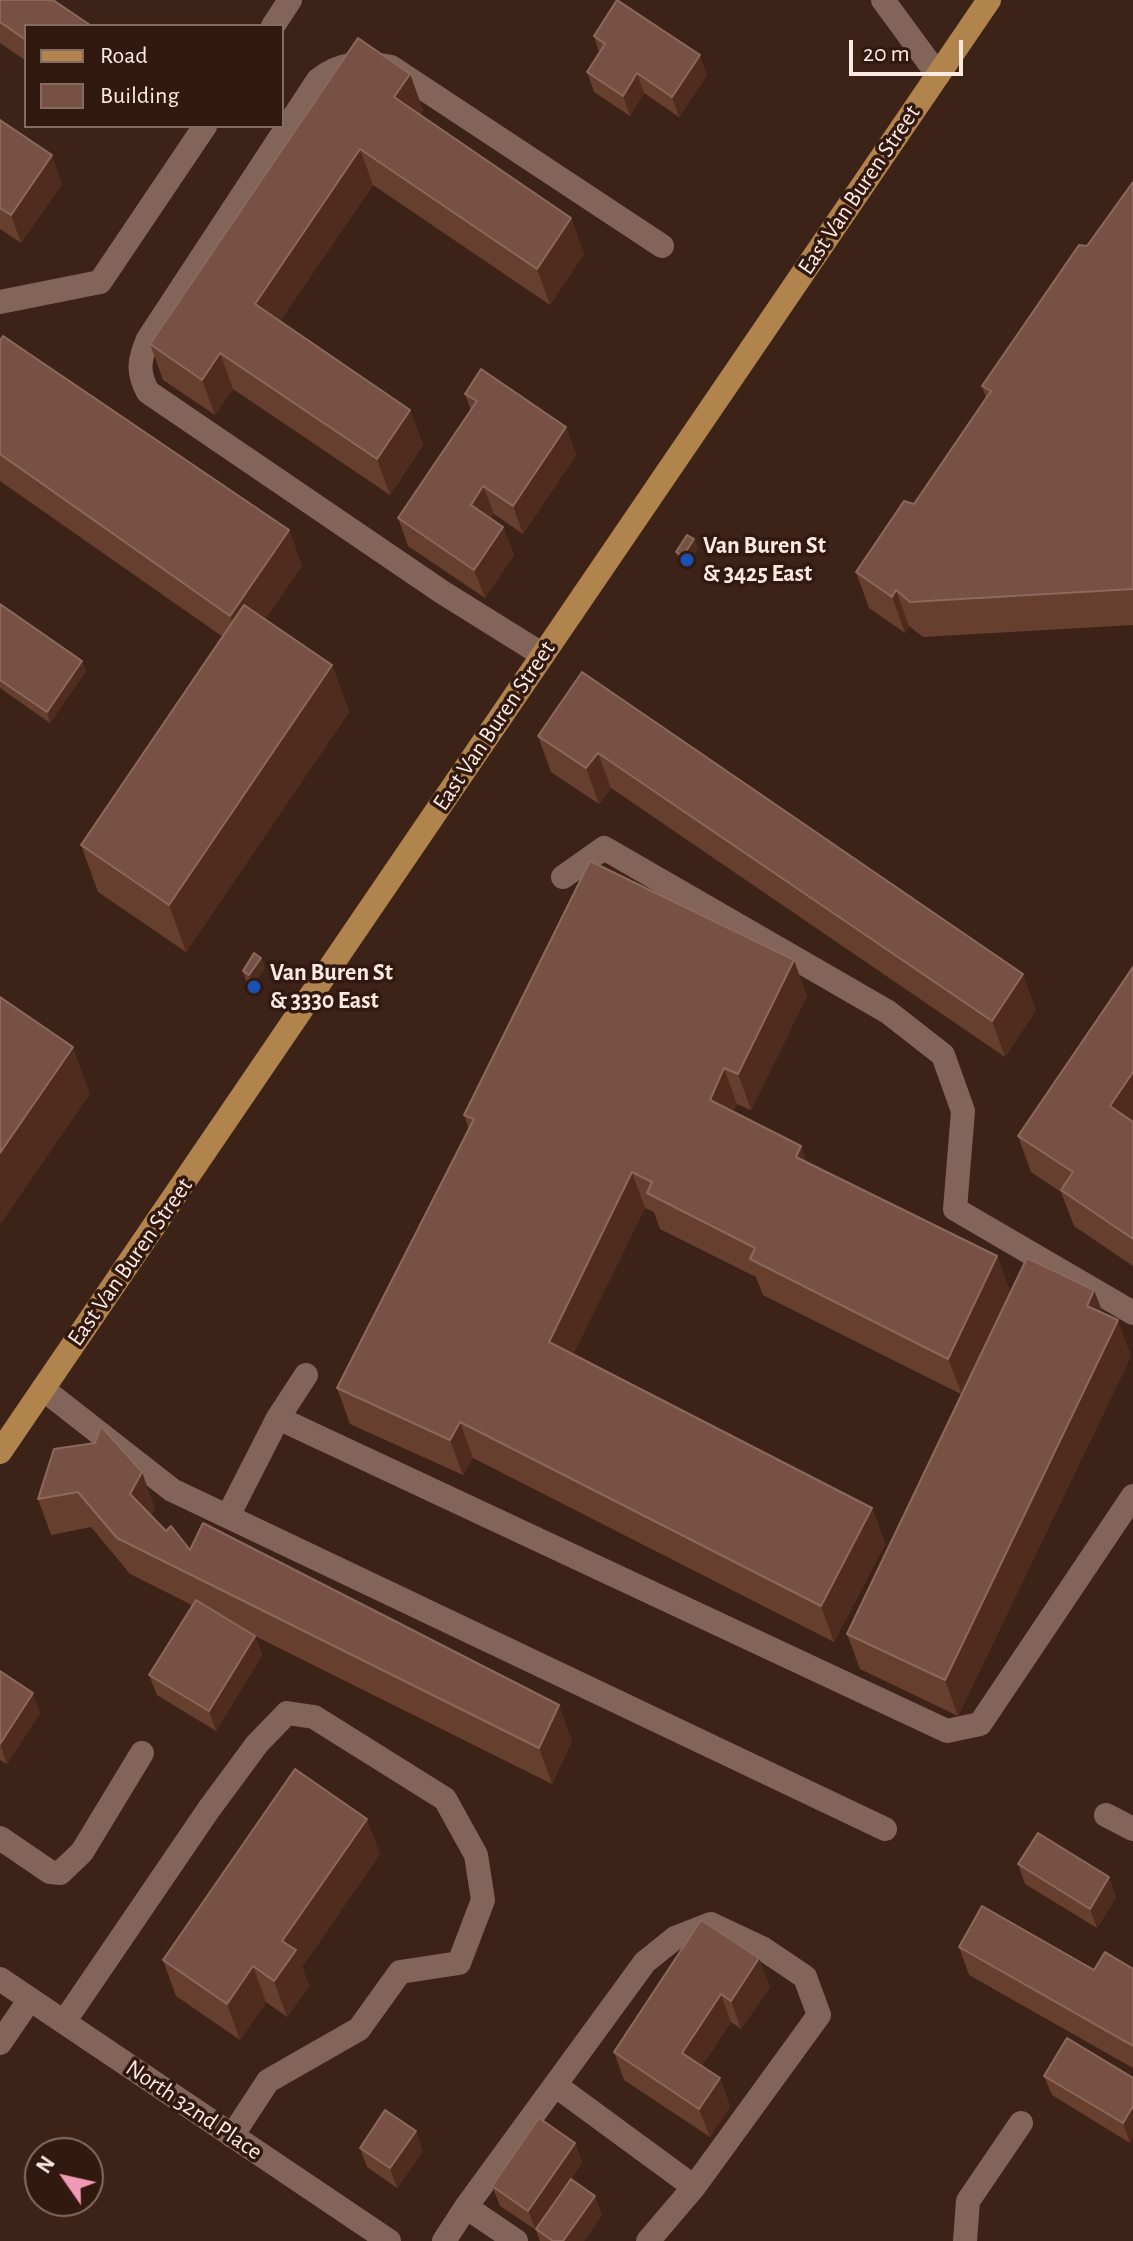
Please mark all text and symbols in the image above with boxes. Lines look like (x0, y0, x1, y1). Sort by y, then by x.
legend (24, 24, 284, 128)
scale bar (853, 24, 967, 74)
text: 20 m (863, 42, 910, 66)
text: Road (100, 44, 148, 68)
text: Building (100, 84, 179, 108)
street label: East Van Buren Street (792, 100, 926, 280)
place label: Van Buren St & 3425 East (703, 532, 826, 588)
marker: Van Buren St & 3425 East (678, 551, 696, 569)
street label: East Van Buren Street (427, 636, 561, 816)
place label: Van Buren St & 3330 East (270, 959, 393, 1015)
marker: Van Buren St & 3330 East (245, 978, 263, 996)
street label: East Van Buren Street (61, 1172, 199, 1352)
street label: North 32nd Place (120, 2054, 268, 2166)
north arrow (24, 2137, 104, 2217)
text: N (32, 2152, 59, 2177)

